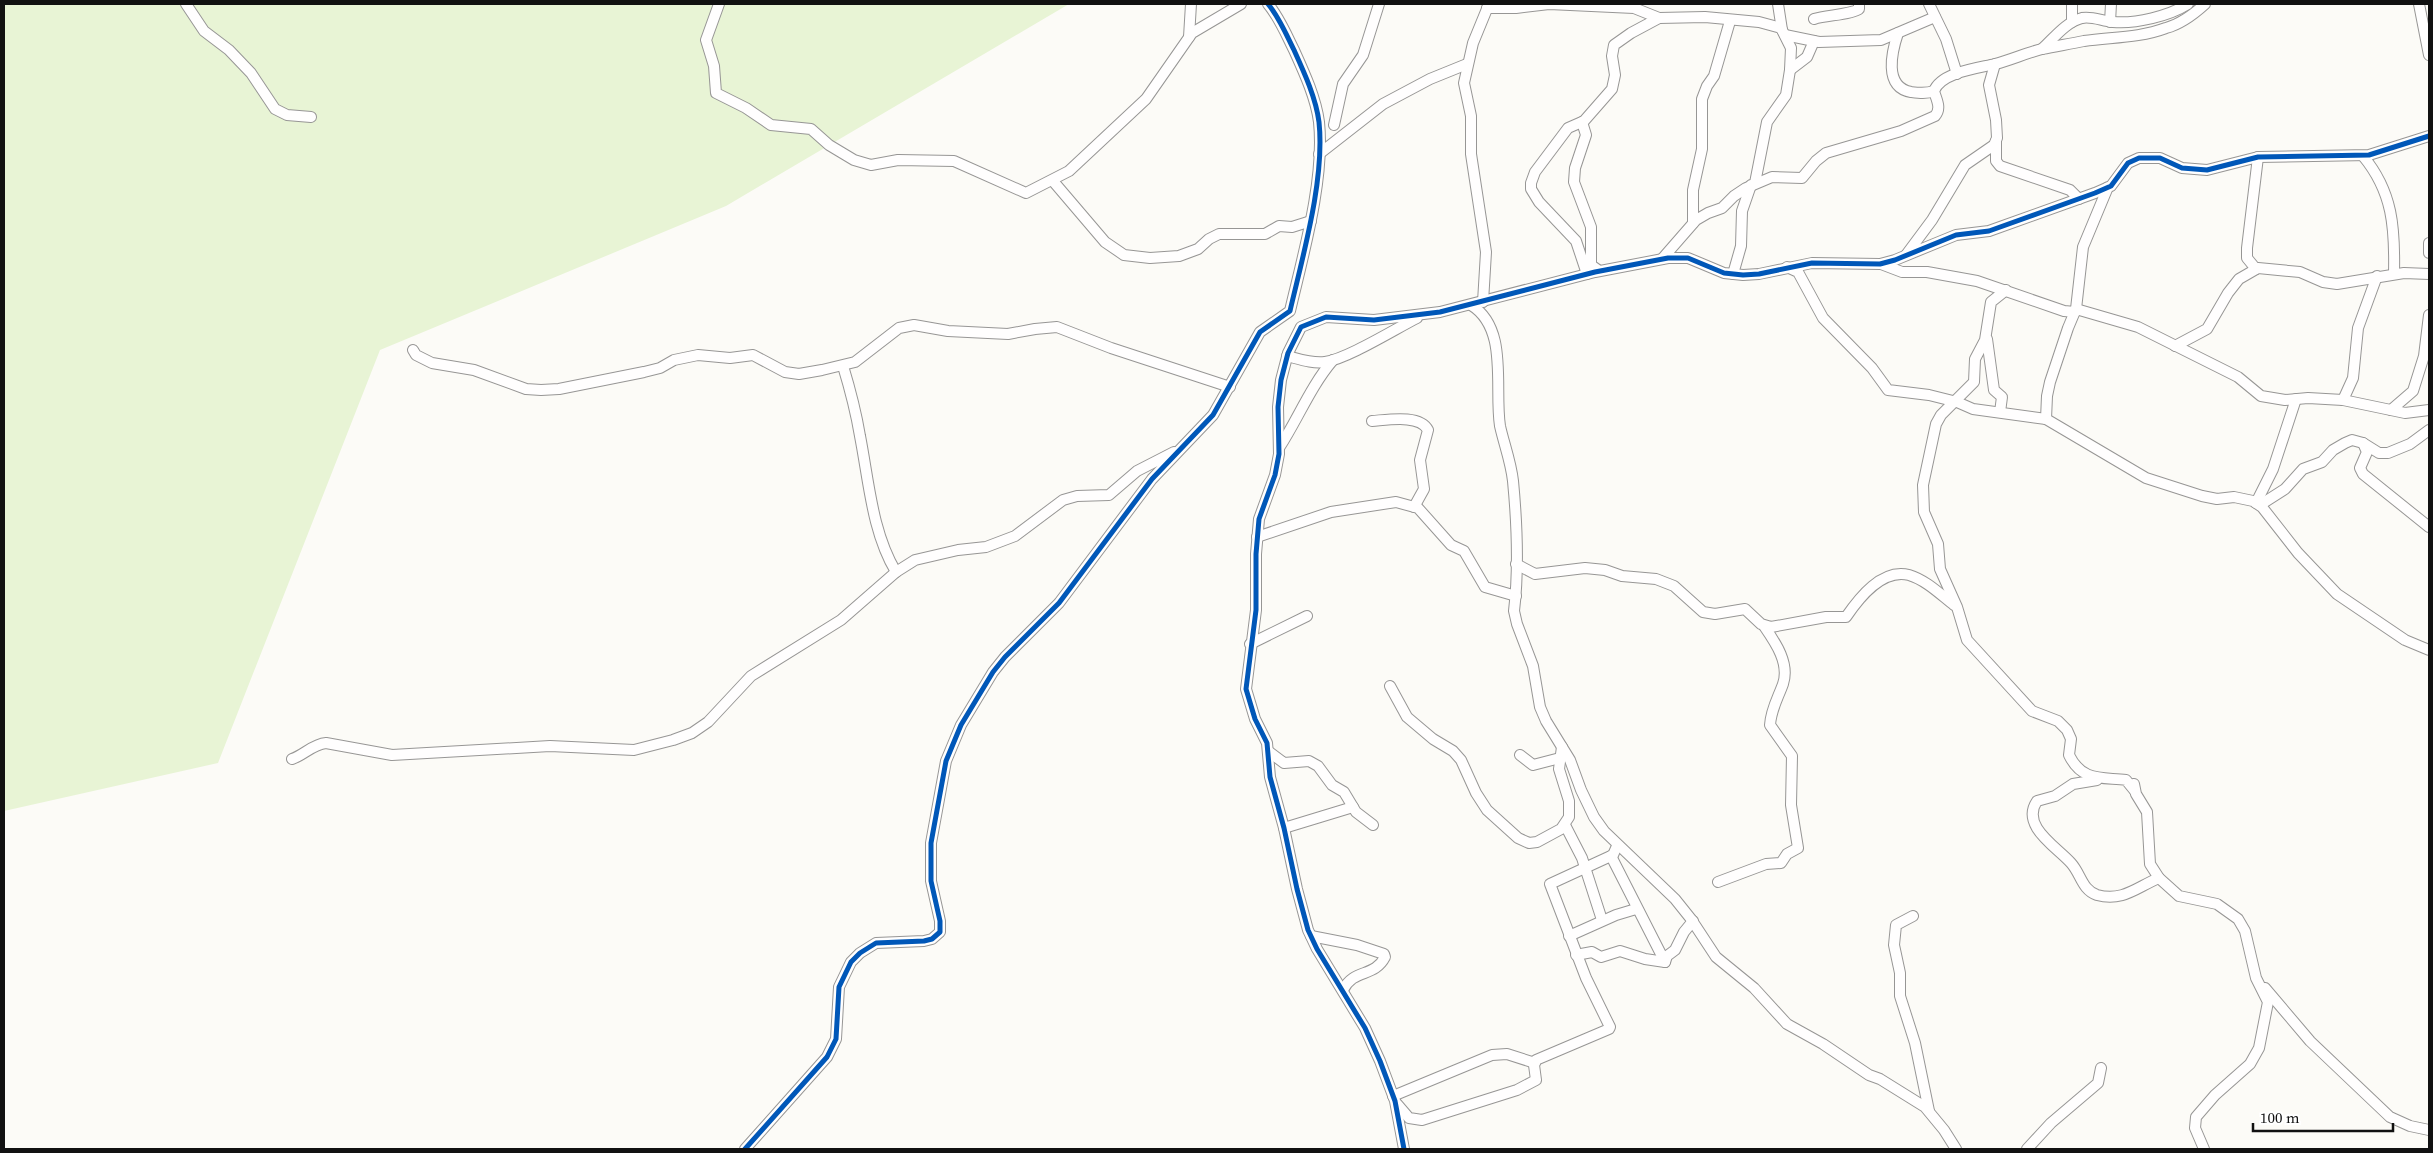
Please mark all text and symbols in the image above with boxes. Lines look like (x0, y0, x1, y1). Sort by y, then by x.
scale bar (2253, 1100, 2393, 1132)
text: 100 m (2260, 1107, 2300, 1128)

